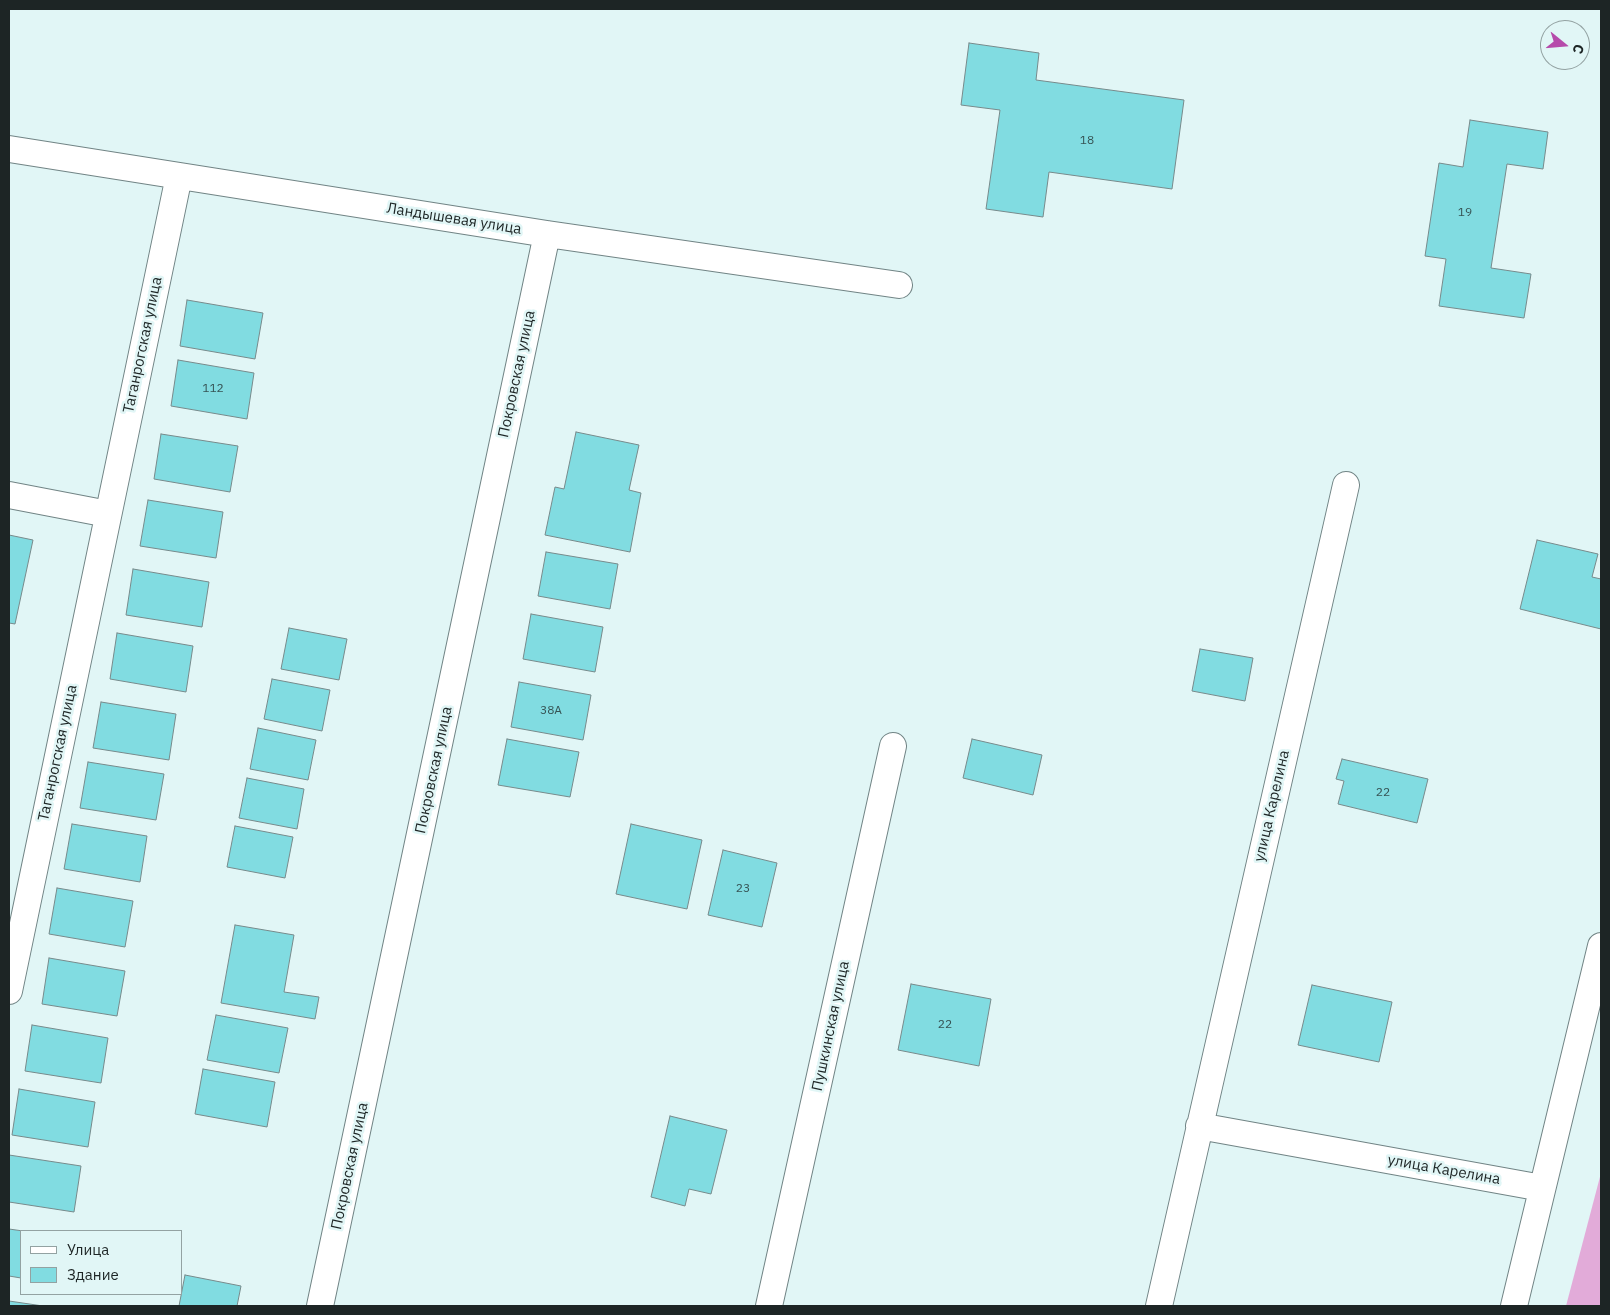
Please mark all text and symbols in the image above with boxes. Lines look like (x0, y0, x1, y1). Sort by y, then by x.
north arrow (1540, 20, 1590, 70)
text: С (1568, 42, 1588, 56)
house number: 18 (1080, 134, 1094, 148)
street label: Ландышевая улица (385, 199, 523, 239)
house number: 19 (1458, 206, 1472, 220)
street label: Таганрогская улица (120, 275, 166, 415)
street label: Покровская улица (495, 309, 539, 439)
house number: 112 (202, 382, 224, 396)
street label: Таганрогская улица (35, 683, 81, 823)
house number: 38А (540, 704, 562, 718)
street label: Покровская улица (412, 705, 456, 835)
street label: улица Карелина (1250, 748, 1294, 864)
house number: 22 (1376, 786, 1390, 800)
house number: 23 (736, 882, 750, 896)
street label: Пушкинская улица (808, 959, 854, 1093)
house number: 22 (938, 1018, 952, 1032)
street label: Покровская улица (328, 1101, 372, 1231)
street label: улица Карелина (1386, 1151, 1502, 1189)
legend (20, 1230, 182, 1295)
text: Улица (67, 1240, 109, 1259)
text: Здание (67, 1265, 119, 1284)

